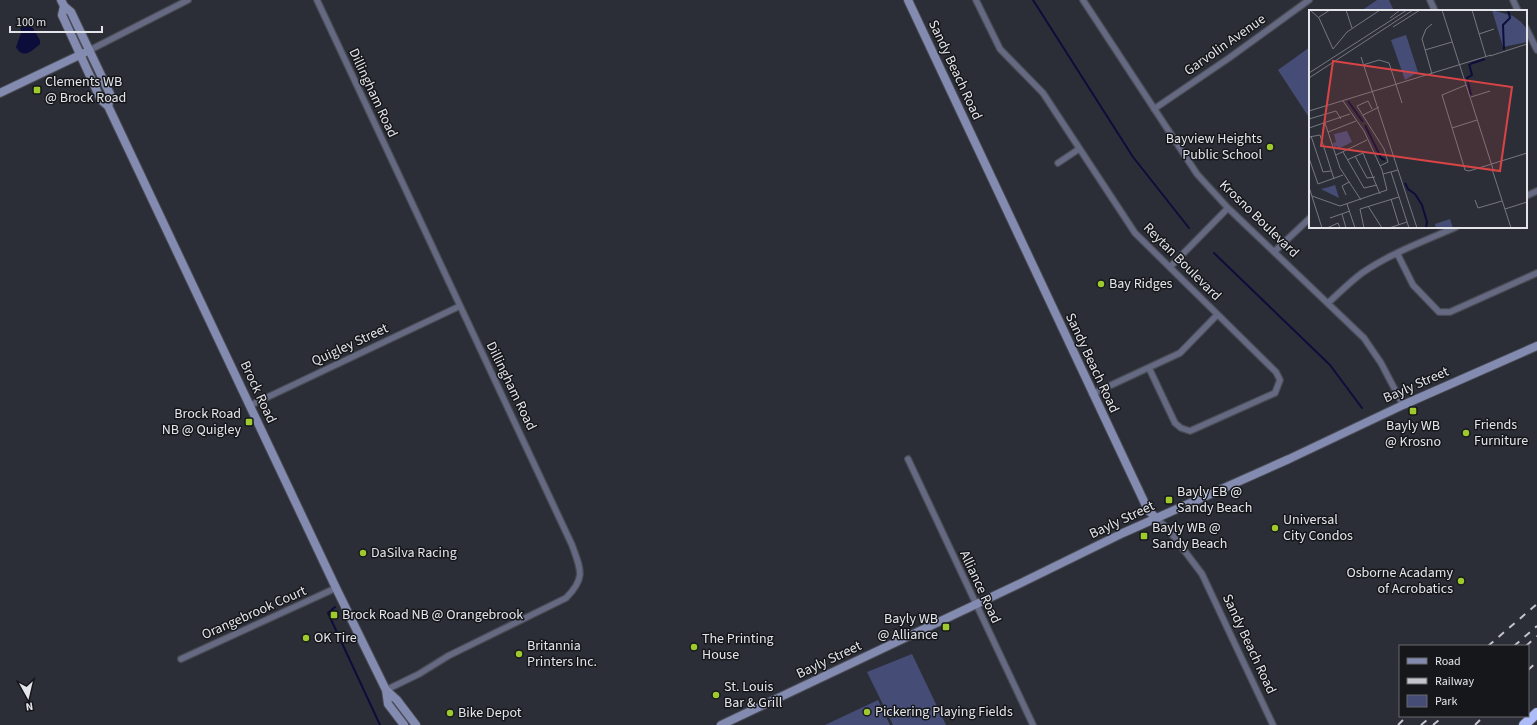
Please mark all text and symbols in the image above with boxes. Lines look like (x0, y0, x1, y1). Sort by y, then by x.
scale bar (10, 8, 102, 34)
street label: Garvolin Avenue (1180, 9, 1270, 81)
inset map (1309, 10, 1527, 228)
text: 100 m (16, 14, 46, 31)
street label: Sandy Beach Road (923, 17, 987, 123)
street label: Dillingham Road (344, 45, 402, 141)
place label: Clements WB @ Brock Road (45, 72, 126, 108)
marker: Clements WB @ Brock Road (32, 85, 42, 95)
place label: Bayview Heights Public School (1166, 129, 1262, 165)
marker: Bayview Heights Public School (1265, 142, 1275, 152)
street label: Krosno Boulevard (1215, 176, 1303, 262)
street label: Reytan Boulevard (1138, 218, 1226, 306)
place label: Bay Ridges (1109, 274, 1173, 294)
marker: Bay Ridges (1096, 279, 1106, 289)
street label: Sandy Beach Road (1060, 310, 1124, 416)
street label: Quigley Street (308, 318, 392, 371)
street label: Dillingham Road (481, 338, 541, 434)
street label: Brock Road (235, 358, 281, 426)
street label: Bayly Street (1380, 362, 1452, 408)
place label: Brock Road NB @ Quigley (162, 404, 241, 440)
marker: Bayly WB @ Krosno (1408, 406, 1418, 416)
place label: Friends Furniture (1474, 415, 1528, 451)
place label: Bayly WB @ Krosno (1385, 416, 1441, 452)
marker: Brock Road NB @ Quigley (244, 417, 254, 427)
marker: Friends Furniture (1461, 428, 1471, 438)
place label: Bayly EB @ Sandy Beach (1177, 482, 1252, 518)
marker: Bayly EB @ Sandy Beach (1164, 495, 1174, 505)
street label: Bayly Street (1086, 496, 1158, 544)
place label: Universal City Condos (1283, 510, 1353, 546)
place label: Bayly WB @ Sandy Beach (1152, 518, 1227, 554)
marker: Universal City Condos (1270, 523, 1280, 533)
marker: Bayly WB @ Sandy Beach (1139, 531, 1149, 541)
place label: DaSilva Racing (371, 543, 457, 563)
street label: Alliance Road (954, 547, 1006, 627)
marker: DaSilva Racing (358, 548, 368, 558)
place label: Osborne Acadamy of Acrobatics (1346, 563, 1453, 599)
marker: Osborne Acadamy of Acrobatics (1456, 576, 1466, 586)
street label: Orangebrook Court (199, 581, 310, 645)
street label: Sandy Beach Road (1217, 591, 1281, 697)
place label: Brock Road NB @ Orangebrook (342, 605, 523, 625)
place label: Bayly WB @ Alliance (877, 609, 938, 645)
marker: Brock Road NB @ Orangebrook (329, 610, 339, 620)
marker: Bayly WB @ Alliance (941, 622, 951, 632)
place label: OK Tire (314, 628, 357, 648)
place label: The Printing House (702, 629, 774, 665)
marker: OK Tire (301, 633, 311, 643)
place label: Britannia Printers Inc. (527, 636, 597, 672)
street label: Bayly Street (793, 636, 865, 684)
marker: The Printing House (689, 642, 699, 652)
legend (1399, 645, 1529, 717)
marker: Britannia Printers Inc. (514, 649, 524, 659)
text: Road (1435, 653, 1461, 670)
text: Railway (1435, 673, 1474, 690)
north arrow (8, 677, 48, 717)
place label: St. Louis Bar & Grill (724, 677, 783, 713)
marker: St. Louis Bar & Grill (711, 690, 721, 700)
text: Park (1435, 693, 1457, 710)
text: N (25, 698, 34, 714)
place label: Pickering Playing Fields (875, 702, 1013, 722)
place label: Bike Depot (458, 703, 522, 723)
marker: Pickering Playing Fields (862, 707, 872, 717)
marker: Bike Depot (445, 708, 455, 718)

